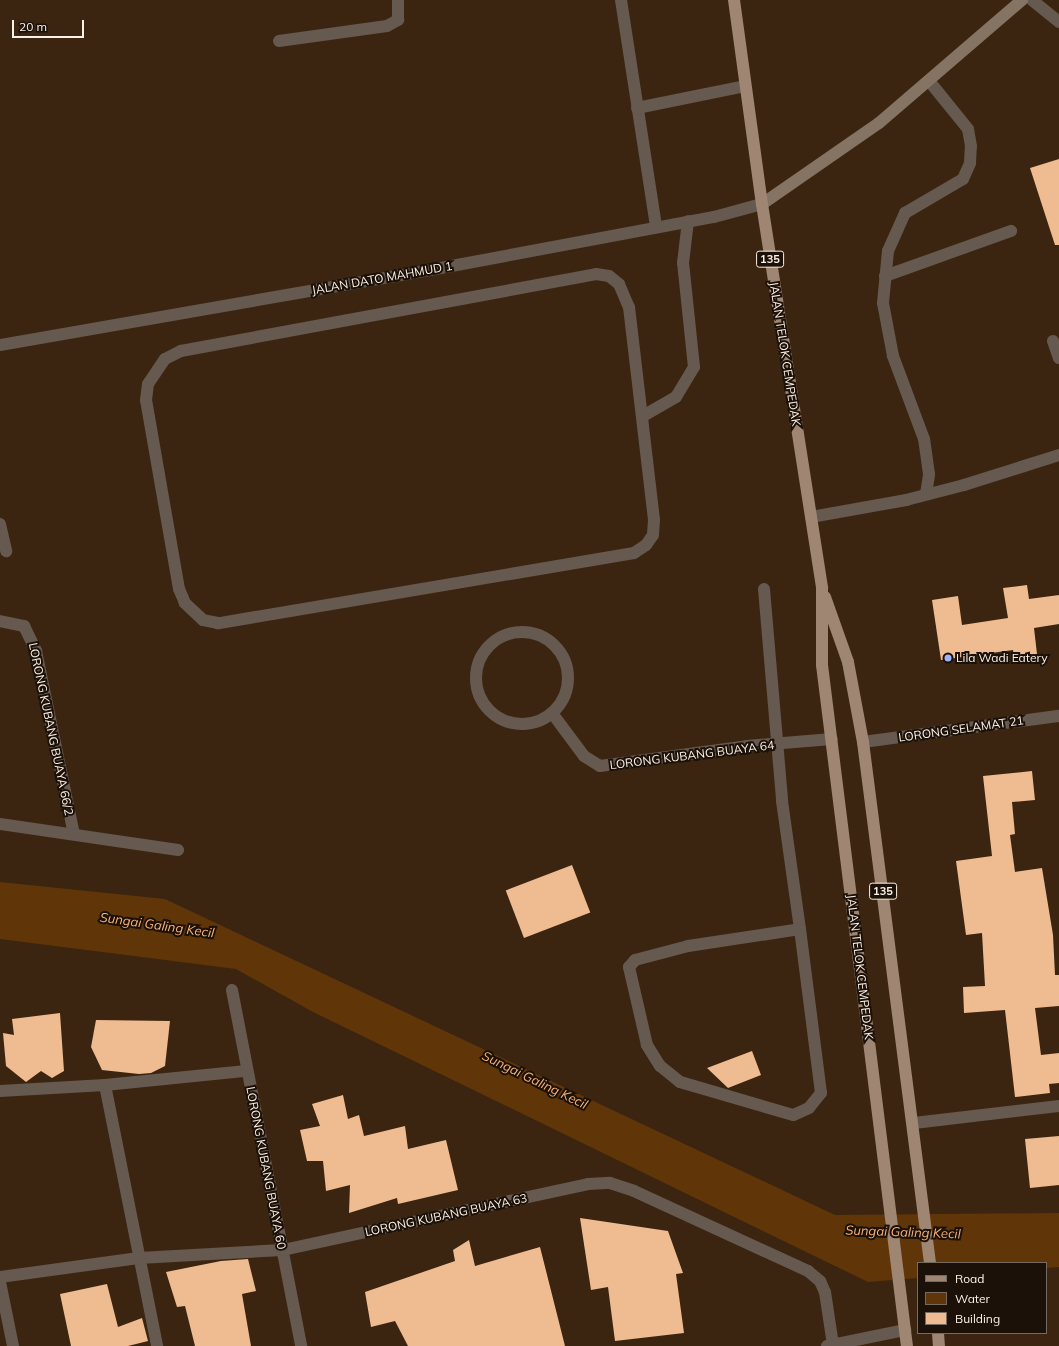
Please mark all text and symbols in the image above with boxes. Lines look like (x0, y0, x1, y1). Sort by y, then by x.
scale bar (14, 12, 86, 38)
text: 20 m (19, 19, 47, 34)
road number: 135 (756, 250, 784, 268)
street label: JALAN DATO MAHMUD 1 (311, 259, 453, 297)
street label: JALAN TELOK CEMPEDAK (766, 281, 804, 427)
street label: LORONG KUBANG BUAYA 66/2 (26, 641, 76, 817)
place label: Lila Wadi Eatery (956, 651, 1048, 665)
marker: Lila Wadi Eatery (943, 653, 953, 663)
street label: LORONG SELAMAT 21 (897, 713, 1025, 745)
street label: LORONG KUBANG BUAYA 64 (609, 738, 775, 772)
road number: 135 (869, 882, 897, 900)
street label: JALAN TELOK CEMPEDAK (844, 894, 876, 1040)
water label: Sungai Galing Kecil (99, 909, 215, 941)
water label: Sungai Galing Kecil (480, 1048, 590, 1112)
street label: LORONG KUBANG BUAYA 60 (243, 1085, 289, 1251)
street label: LORONG KUBANG BUAYA 63 (364, 1191, 528, 1239)
water label: Sungai Galing Kecil (845, 1222, 961, 1242)
legend (917, 1262, 1047, 1334)
text: Road (955, 1271, 984, 1286)
text: Water (955, 1291, 990, 1306)
text: Building (955, 1311, 1000, 1326)

